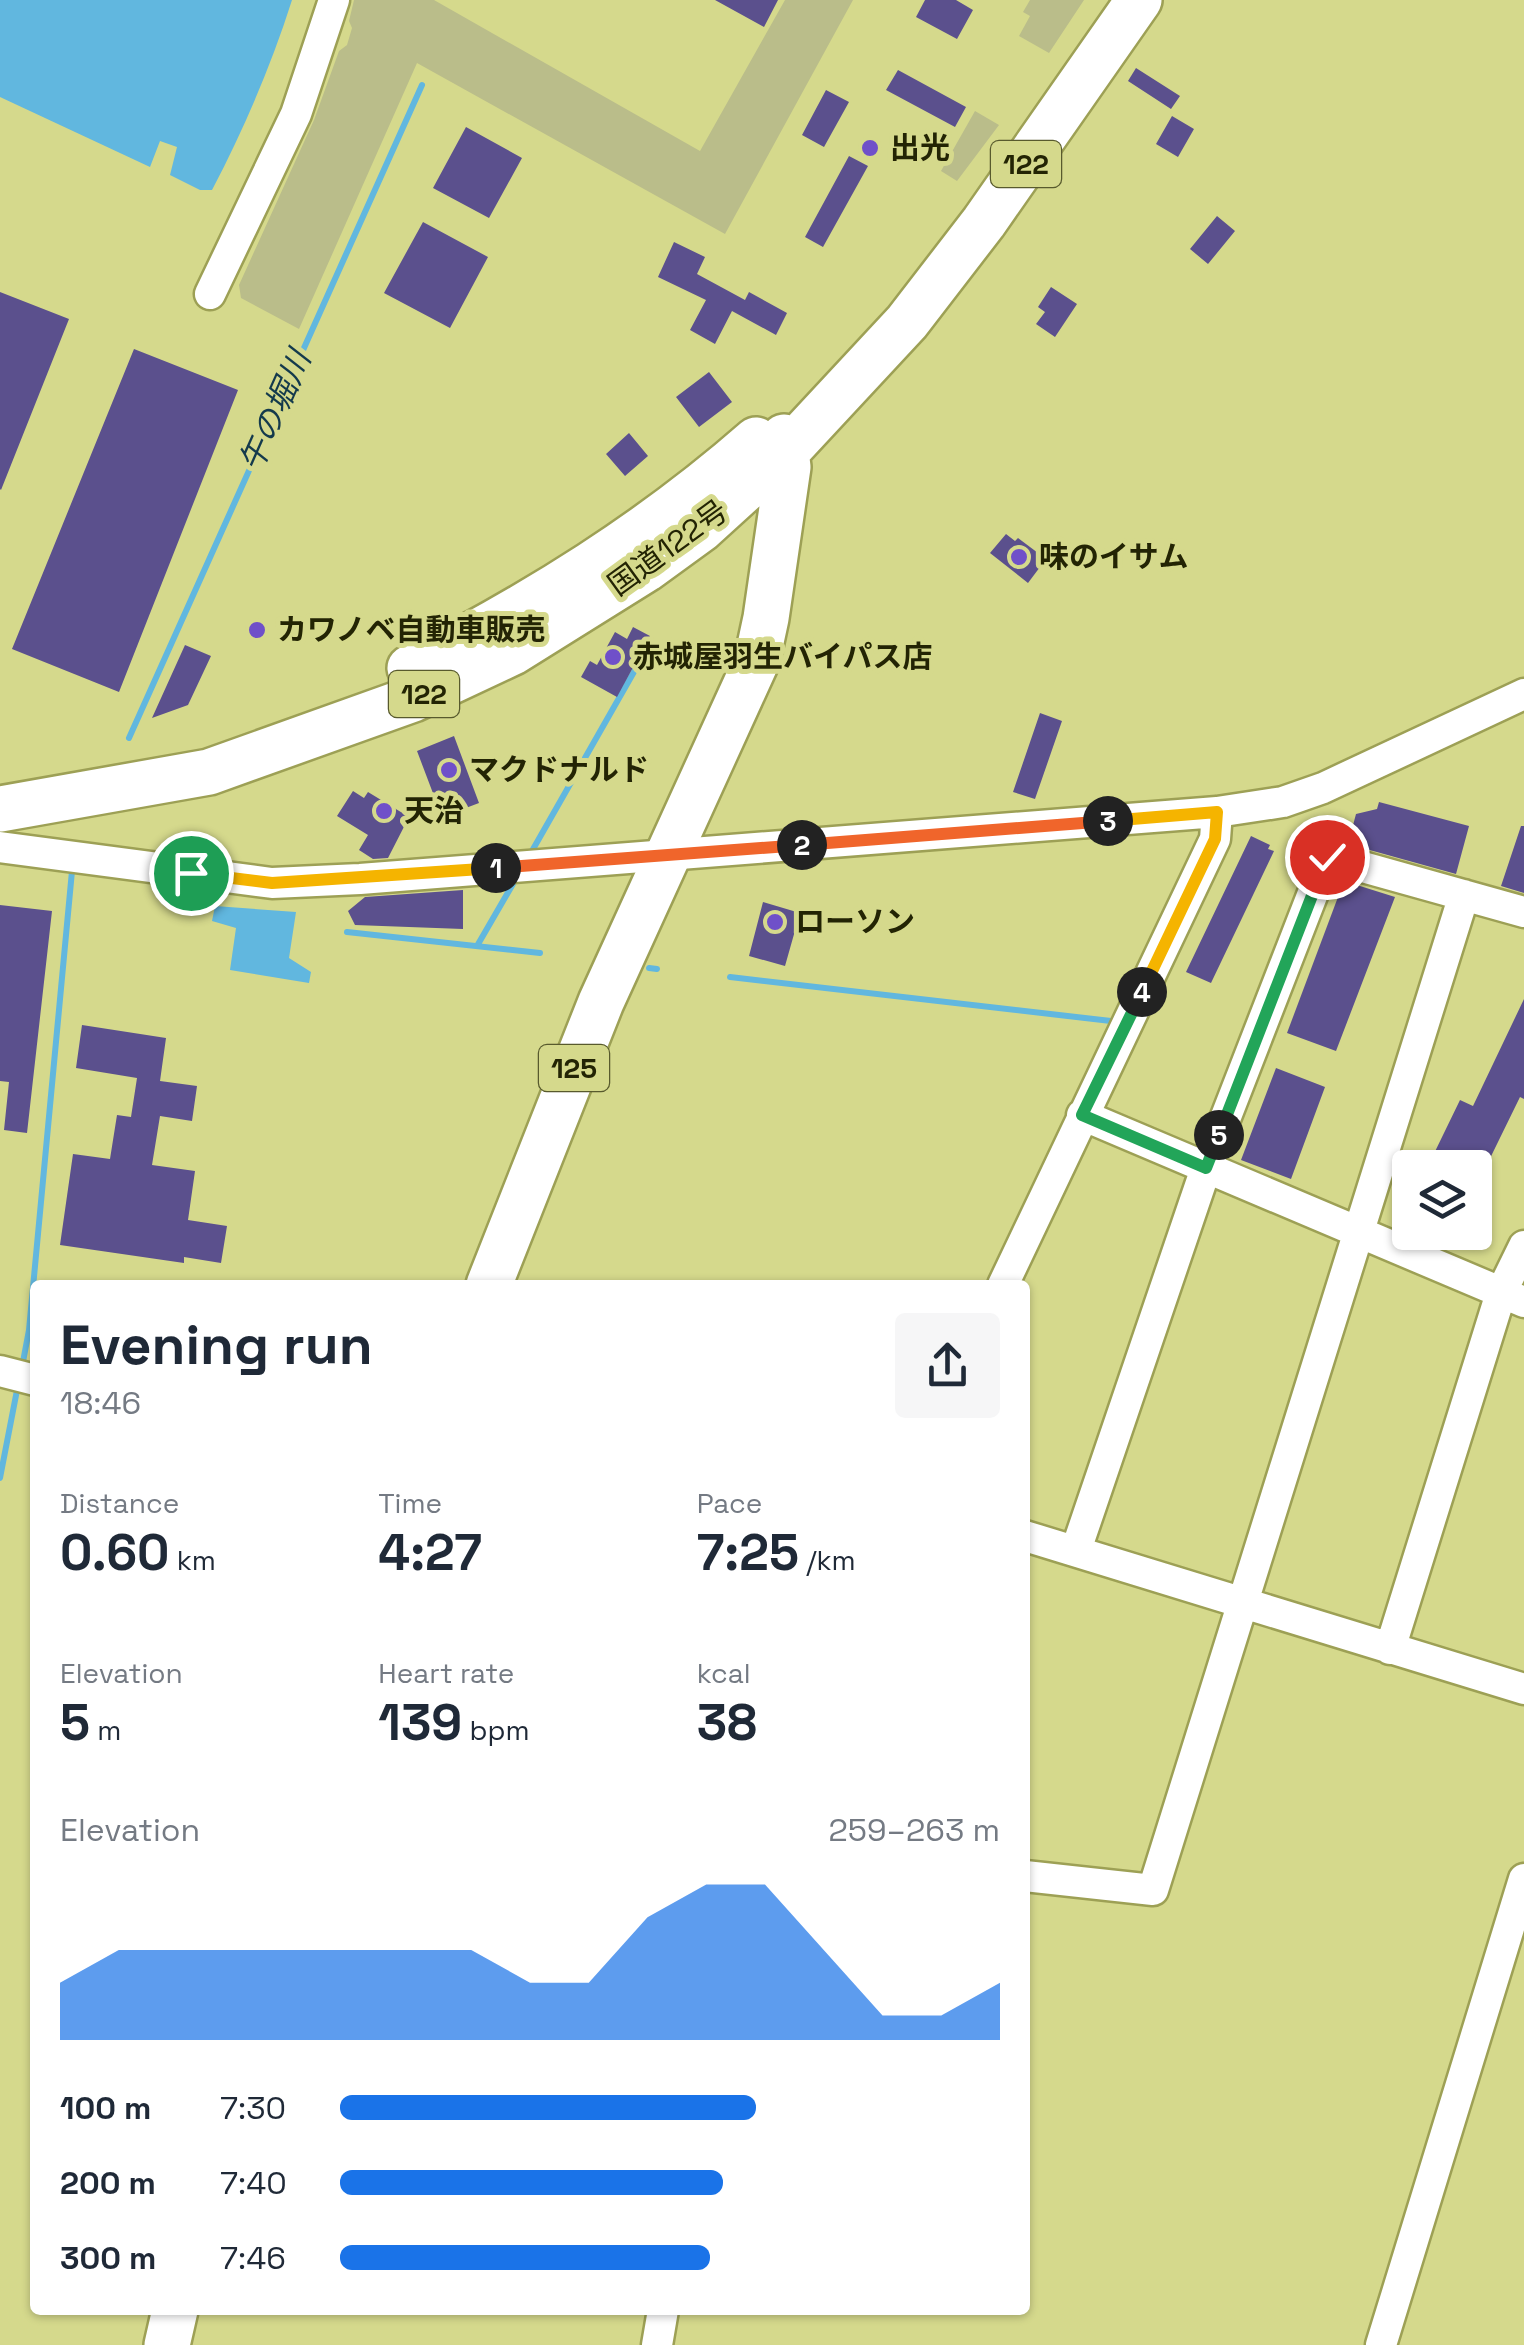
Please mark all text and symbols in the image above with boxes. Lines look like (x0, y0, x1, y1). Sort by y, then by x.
place label: 出光 (890, 128, 950, 167)
marker: 出光 (859, 137, 881, 159)
road number: 122 (991, 141, 1061, 187)
water label: 午の堀川 (231, 342, 321, 478)
street label: 国道122号 (600, 491, 735, 604)
place label: 味のイサム (1039, 537, 1188, 576)
marker: 味のイサム (1008, 546, 1030, 568)
place label: カワノベ自動車販売 (277, 610, 546, 649)
marker: カワノベ自動車販売 (246, 619, 268, 641)
place label: 赤城屋羽生バイパス店 (633, 637, 932, 676)
marker: 赤城屋羽生バイパス店 (602, 646, 624, 668)
road number: 122 (389, 671, 459, 717)
place label: マクドナルド (469, 750, 649, 789)
marker: マクドナルド (438, 759, 460, 781)
place label: 天治 (404, 791, 464, 830)
pin: 3 (1083, 796, 1133, 846)
marker: 天治 (373, 800, 395, 822)
text: 3 (1099, 803, 1117, 839)
pin (1285, 815, 1370, 900)
pin: 2 (777, 820, 827, 870)
text: 2 (794, 827, 810, 863)
icon: check (1300, 830, 1355, 885)
pin (149, 831, 234, 916)
pin: 1 (471, 843, 521, 893)
icon: arrive (164, 846, 219, 901)
text: 1 (490, 850, 502, 886)
place label: ローソン (795, 902, 915, 941)
marker: ローソン (764, 911, 786, 933)
pin: 4 (1117, 967, 1167, 1017)
text: 4 (1133, 974, 1151, 1010)
road number: 125 (539, 1045, 609, 1091)
pin: 5 (1194, 1110, 1244, 1160)
text: 5 (1211, 1117, 1227, 1153)
map controls (1392, 1150, 1492, 1250)
button: layers (1392, 1150, 1492, 1250)
text: Evening run (60, 1310, 373, 1380)
button: share (895, 1313, 1000, 1418)
text: 18:46 (60, 1383, 141, 1423)
text: Distance (60, 1485, 179, 1521)
text: Time (378, 1485, 442, 1521)
text: Pace (697, 1485, 762, 1521)
text: 0.60 (60, 1521, 170, 1585)
text: 4:27 (378, 1521, 482, 1585)
text: 7:25 (697, 1521, 799, 1585)
text: km (170, 1542, 216, 1578)
text: /km (799, 1542, 856, 1578)
text: Elevation (60, 1655, 183, 1691)
text: Heart rate (378, 1655, 514, 1691)
text: kcal (697, 1655, 751, 1691)
text: 5 (60, 1691, 90, 1755)
text: 139 (378, 1691, 462, 1755)
text: 38 (697, 1691, 757, 1755)
text: m (90, 1712, 121, 1748)
text: bpm (462, 1712, 530, 1748)
text: Elevation (60, 1810, 200, 1850)
text: 259–263 m (829, 1810, 1000, 1850)
text: 100 m (60, 2088, 151, 2128)
text: 7:30 (220, 2088, 286, 2128)
text: 200 m (60, 2163, 156, 2203)
text: 7:40 (220, 2163, 287, 2203)
text: 300 m (60, 2238, 156, 2278)
text: 7:46 (220, 2238, 286, 2278)

